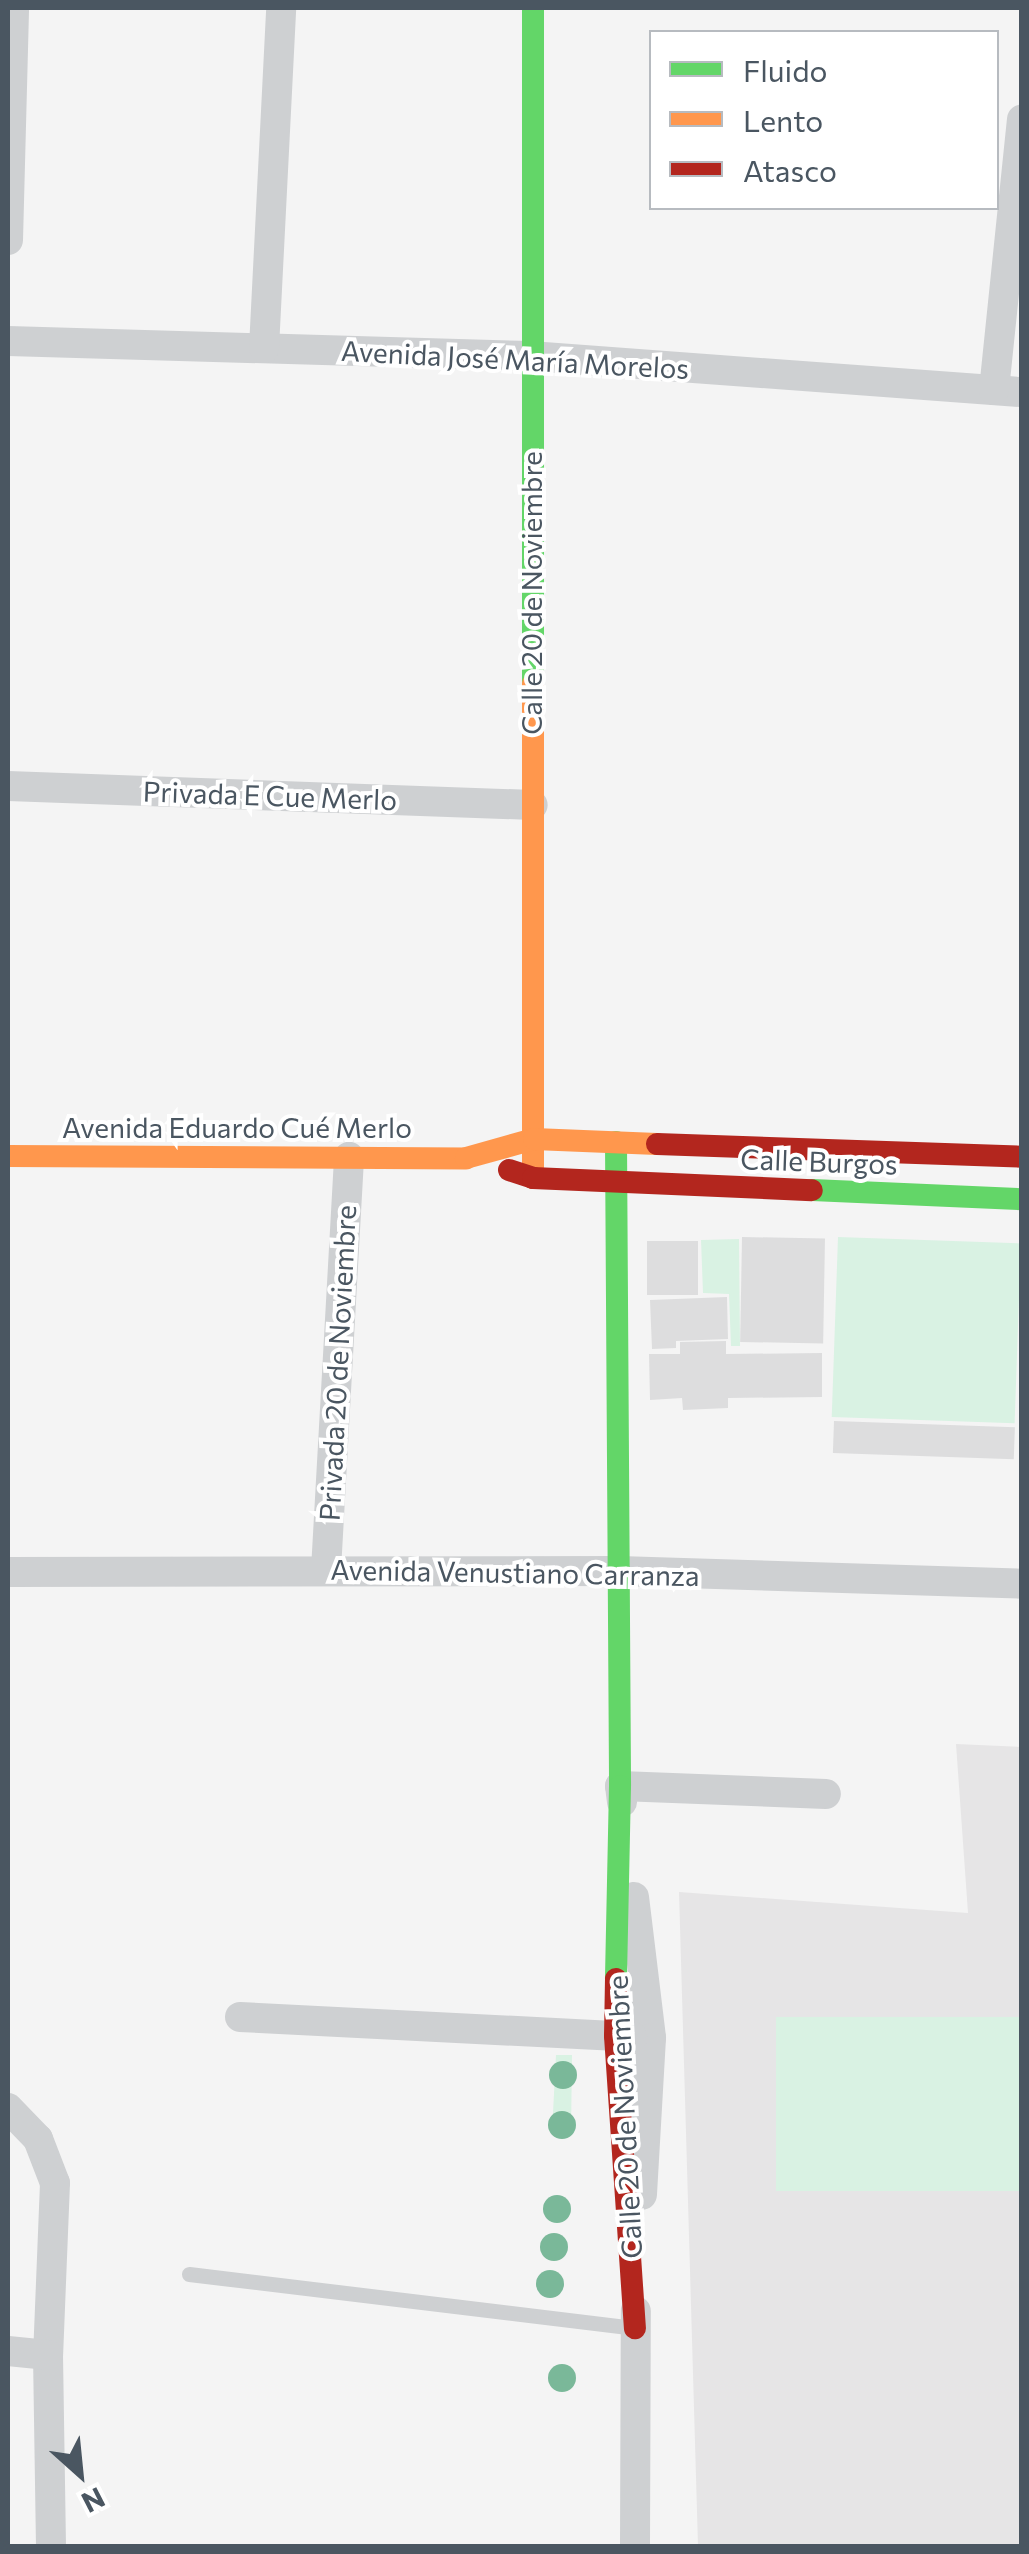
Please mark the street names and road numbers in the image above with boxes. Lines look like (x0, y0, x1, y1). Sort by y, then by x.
street label: Avenida José María Morelos (340, 333, 690, 385)
street label: Calle 20 de Noviembre (514, 451, 548, 735)
street label: Privada E Cue Merlo (142, 774, 398, 816)
street label: Avenida Eduardo Cué Merlo (62, 1110, 412, 1144)
street label: Calle Burgos (740, 1141, 898, 1181)
street label: Privada 20 de Noviembre (312, 1204, 362, 1522)
street label: Avenida Venustiano Carranza (330, 1552, 700, 1592)
street label: Calle 20 de Noviembre (600, 1974, 648, 2260)

